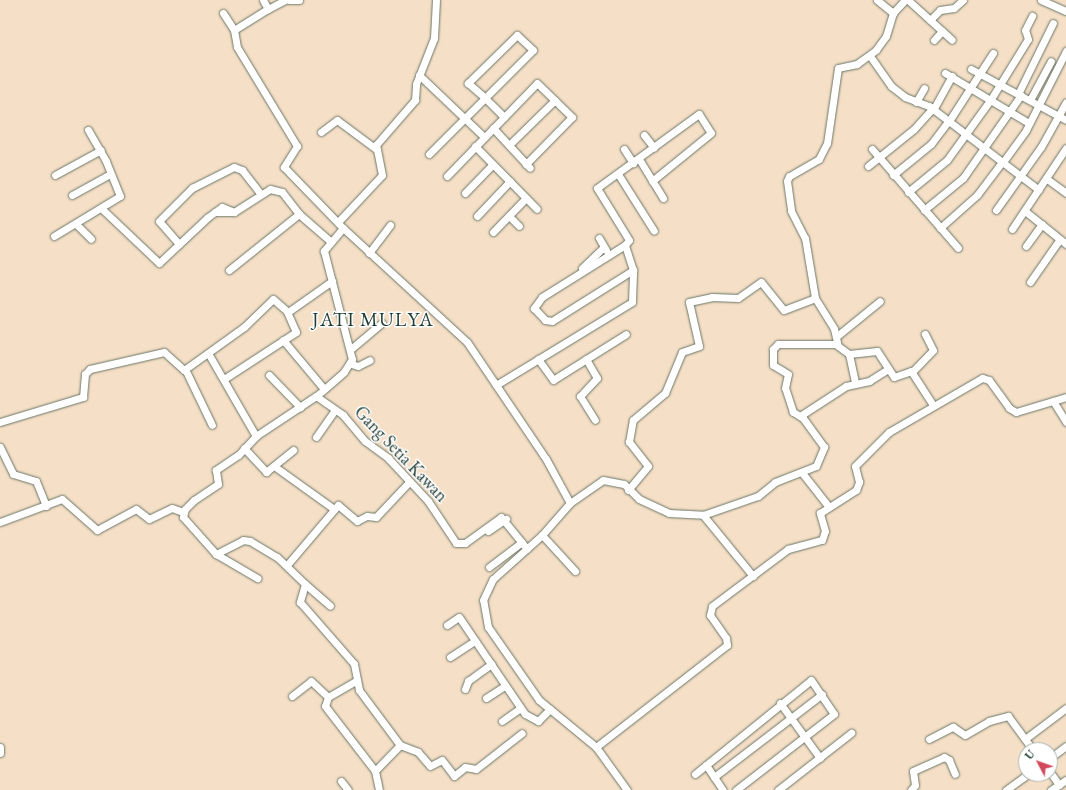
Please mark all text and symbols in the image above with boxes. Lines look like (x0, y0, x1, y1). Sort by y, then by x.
district label: JATI MULYA (312, 307, 434, 331)
street label: Gang Setia Kawan (350, 401, 452, 507)
north arrow (1018, 742, 1058, 782)
text: U (1022, 747, 1038, 762)

